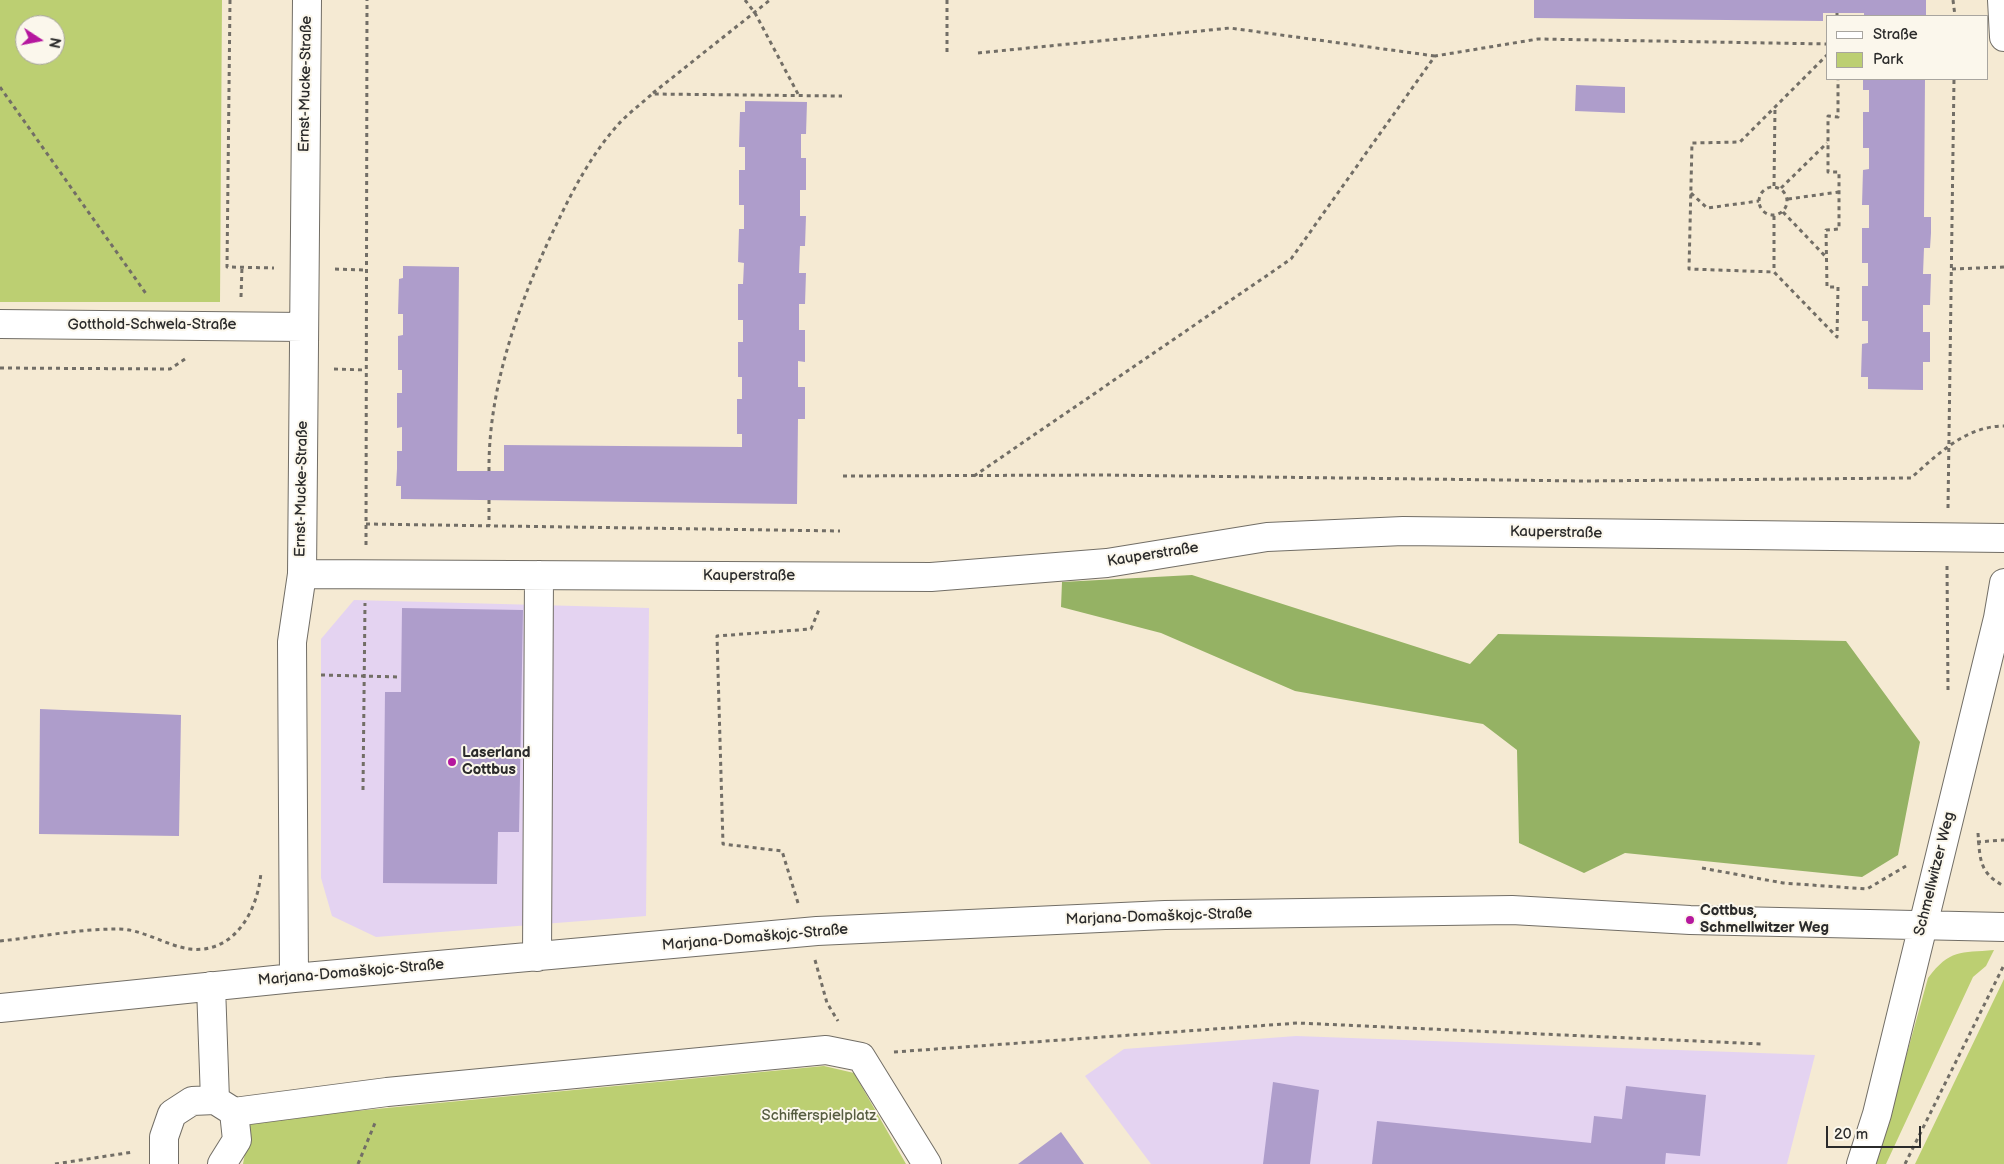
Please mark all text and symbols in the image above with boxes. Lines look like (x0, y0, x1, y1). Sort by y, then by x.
north arrow (15, 15, 65, 65)
legend (1826, 15, 1989, 80)
street label: Ernst-Mucke-Straße (296, 16, 316, 152)
text: Straße (1873, 25, 1918, 44)
text: N (45, 36, 64, 50)
text: Park (1873, 50, 1903, 69)
street label: Gotthold-Schwela-Straße (68, 316, 236, 334)
street label: Ernst-Mucke-Straße (292, 421, 312, 557)
street label: Kauperstraße (1510, 523, 1602, 543)
street label: Kauperstraße (1106, 539, 1200, 571)
street label: Kauperstraße (703, 567, 795, 585)
place label: Laserland Cottbus (462, 744, 531, 779)
marker: Laserland Cottbus (446, 756, 458, 768)
street label: Schmellwitzer Weg (1911, 810, 1959, 938)
place label: Cottbus, Schmellwitzer Weg (1700, 902, 1829, 937)
street label: Marjana-Domaškojc-Straße (1065, 905, 1253, 929)
marker: Cottbus, Schmellwitzer Weg (1684, 914, 1696, 926)
street label: Marjana-Domaškojc-Straße (661, 921, 849, 955)
street label: Marjana-Domaškojc-Straße (257, 956, 445, 990)
park label: Schifferspielplatz (762, 1107, 876, 1125)
scale bar (1829, 1116, 1924, 1148)
text: 20 m (1834, 1125, 1868, 1144)

